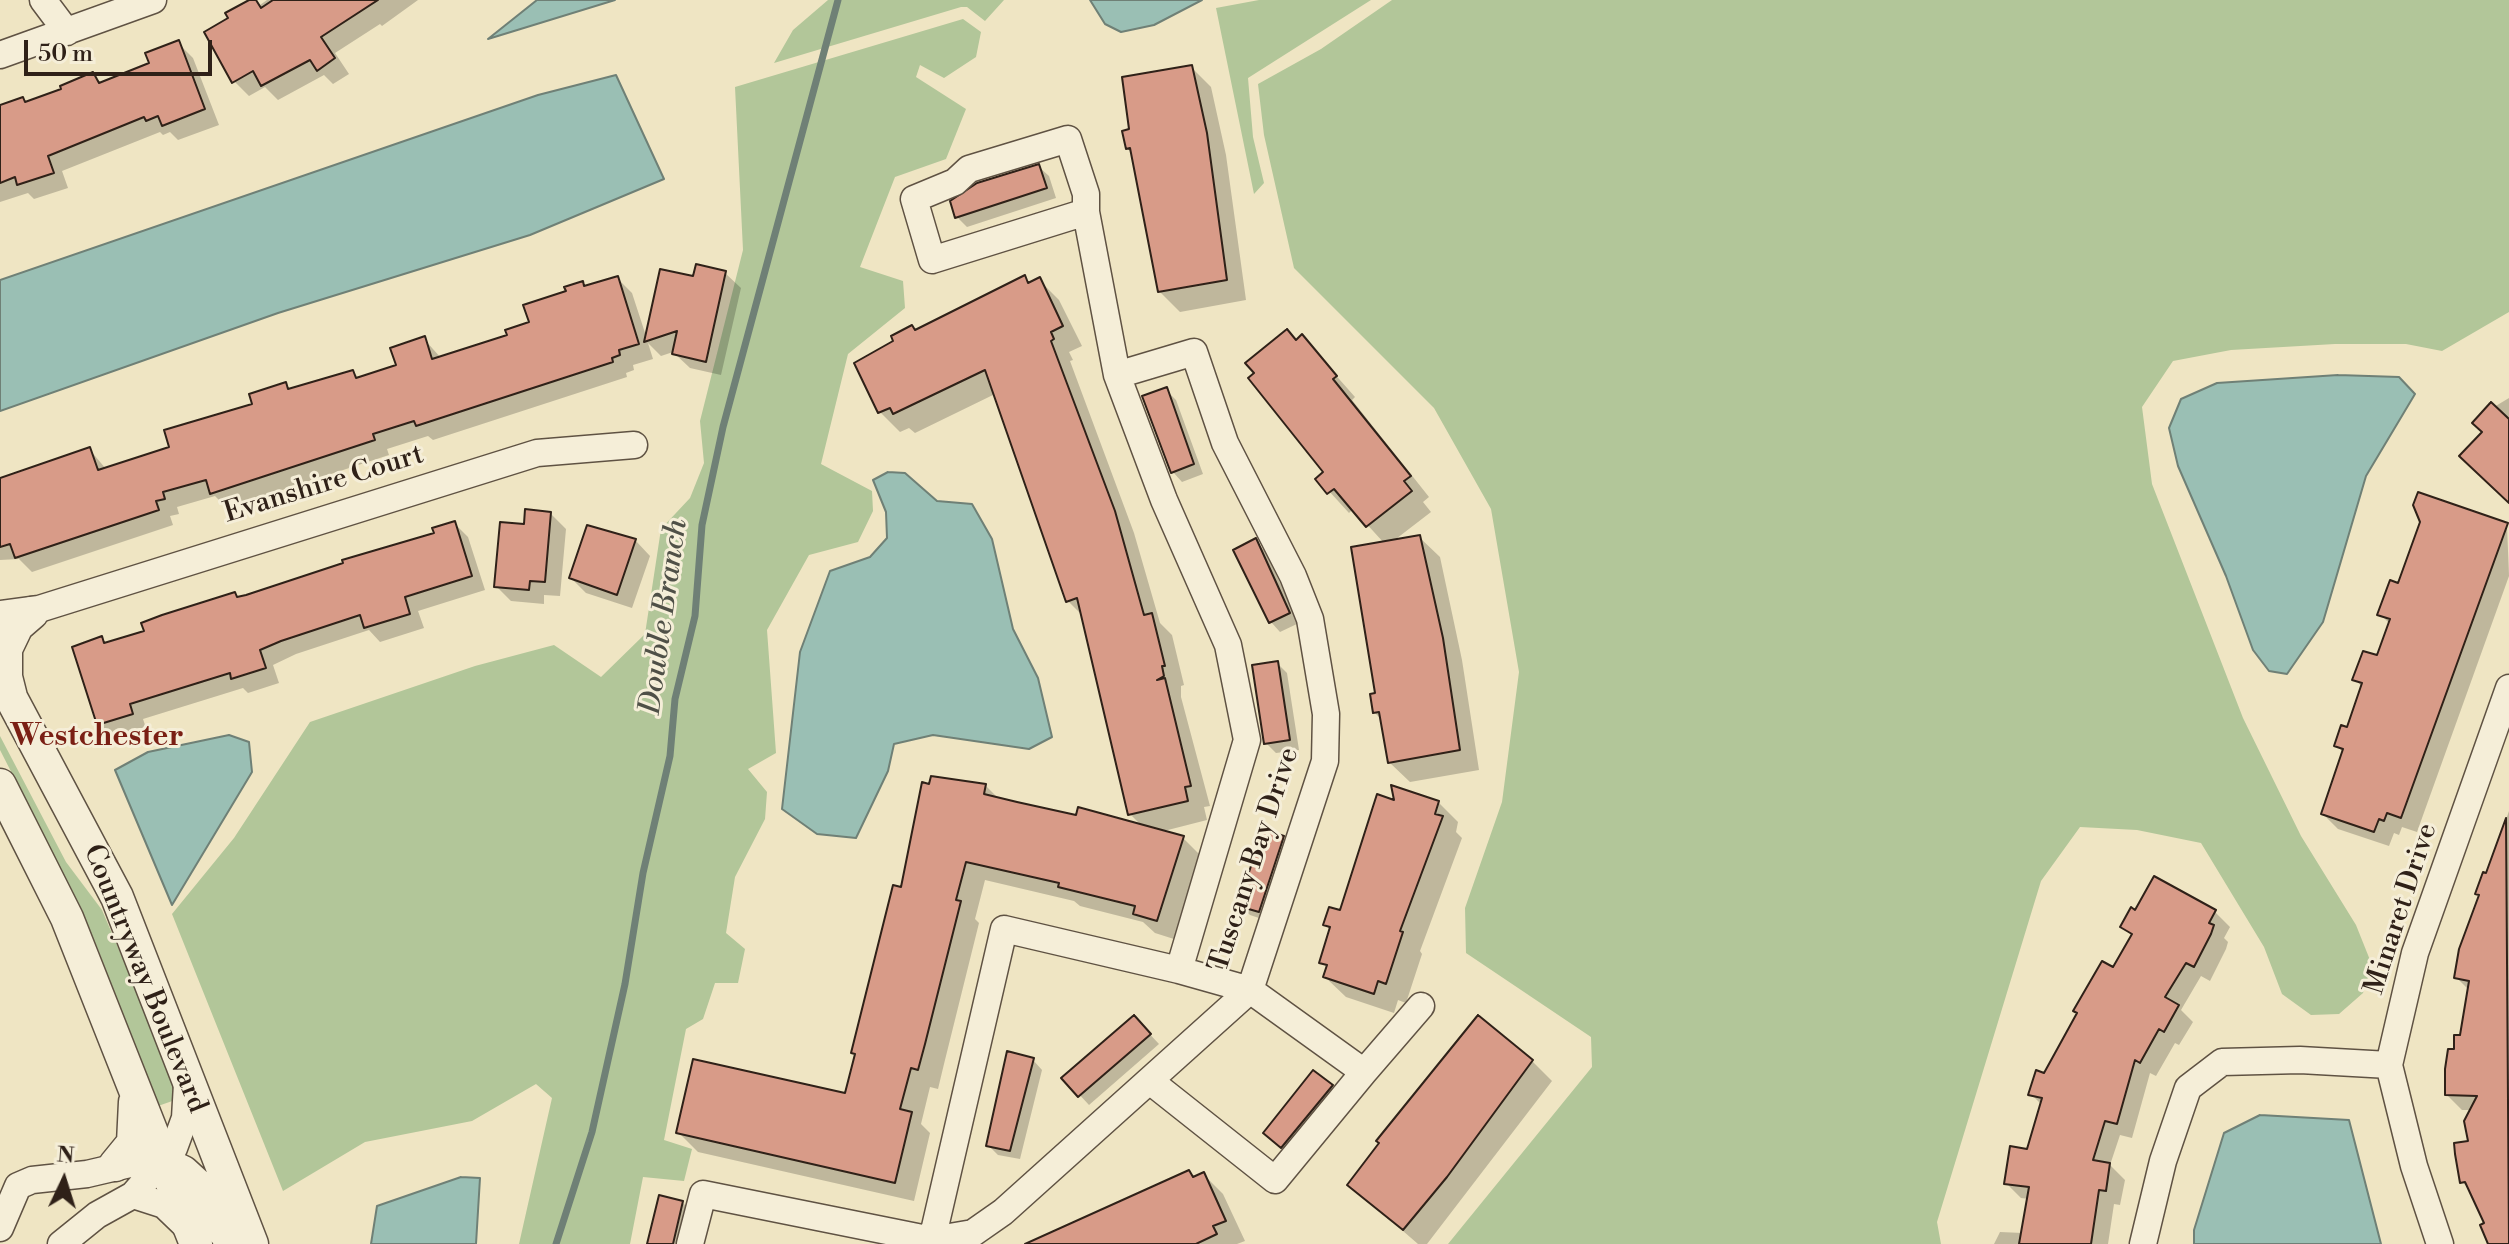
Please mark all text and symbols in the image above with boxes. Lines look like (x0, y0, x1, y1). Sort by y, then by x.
scale bar (28, 24, 216, 74)
text: 50 m (38, 39, 93, 69)
street label: Evanshire Court (220, 439, 428, 531)
water label: Double Branch (633, 517, 697, 717)
district label: Westchester (10, 720, 184, 756)
street label: Tuscany Bay Drive (1203, 744, 1307, 976)
street label: Minaret Drive (2359, 819, 2445, 999)
street label: Countryway Boulevard (75, 840, 213, 1118)
north arrow (24, 1140, 104, 1220)
text: N (56, 1141, 75, 1170)

